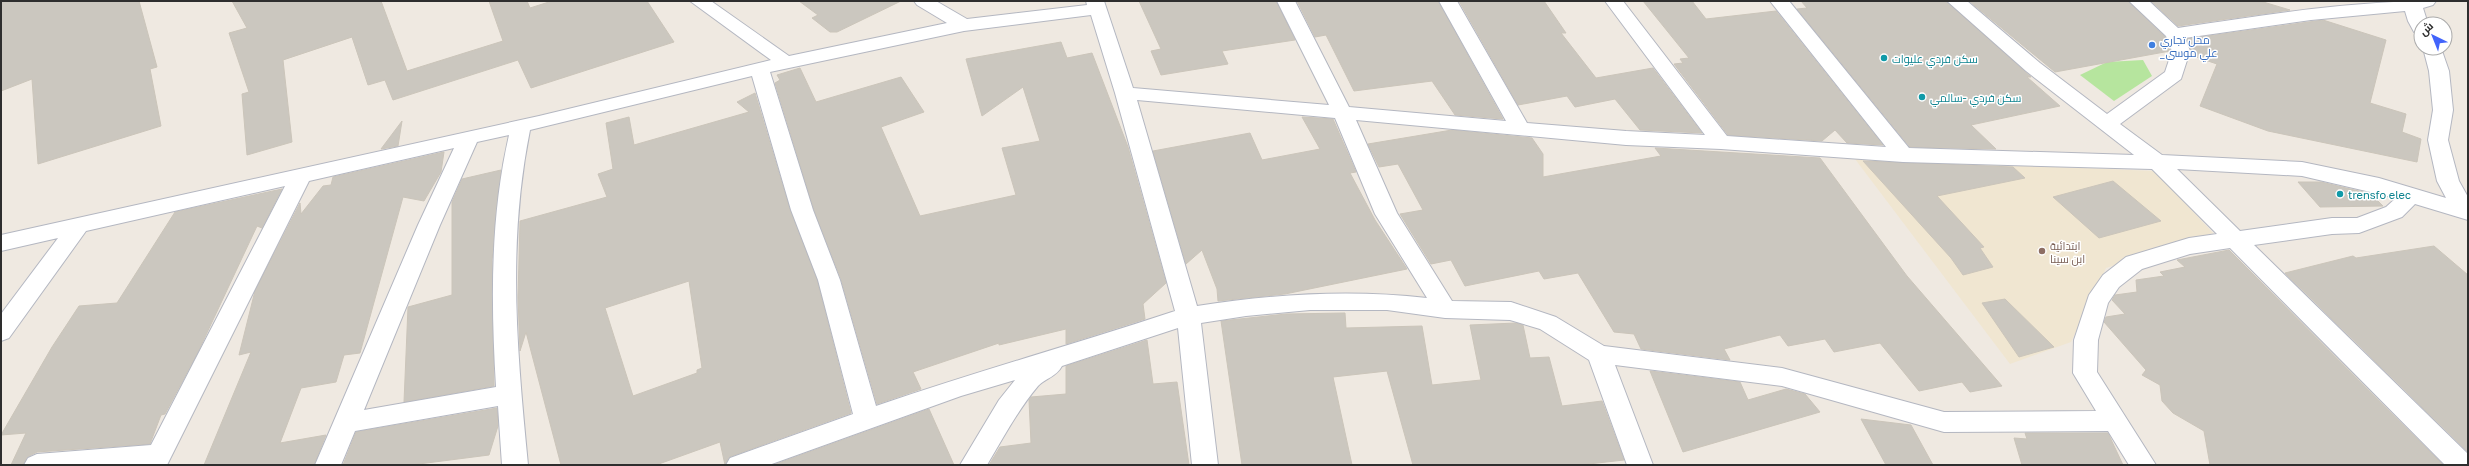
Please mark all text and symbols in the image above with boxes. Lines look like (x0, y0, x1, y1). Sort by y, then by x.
north arrow (2413, 16, 2453, 56)
text: ش (2416, 19, 2436, 39)
place label: محل تجاري _علي موسى (2160, 33, 2218, 62)
marker: محل تجاري _علي موسى (2147, 40, 2157, 50)
place label: سكن فردي عليوات (1892, 52, 1978, 68)
marker: سكن فردي عليوات (1879, 53, 1889, 63)
place label: سكن فردي -سالمي (1930, 91, 2021, 107)
marker: سكن فردي -سالمي (1917, 92, 1927, 102)
place label: trensfo elec (2348, 188, 2411, 201)
marker: trensfo elec (2335, 189, 2345, 199)
place label: ابتدائية ابن سينا (2050, 239, 2085, 266)
marker: ابتدائية ابن سينا (2037, 246, 2047, 256)

